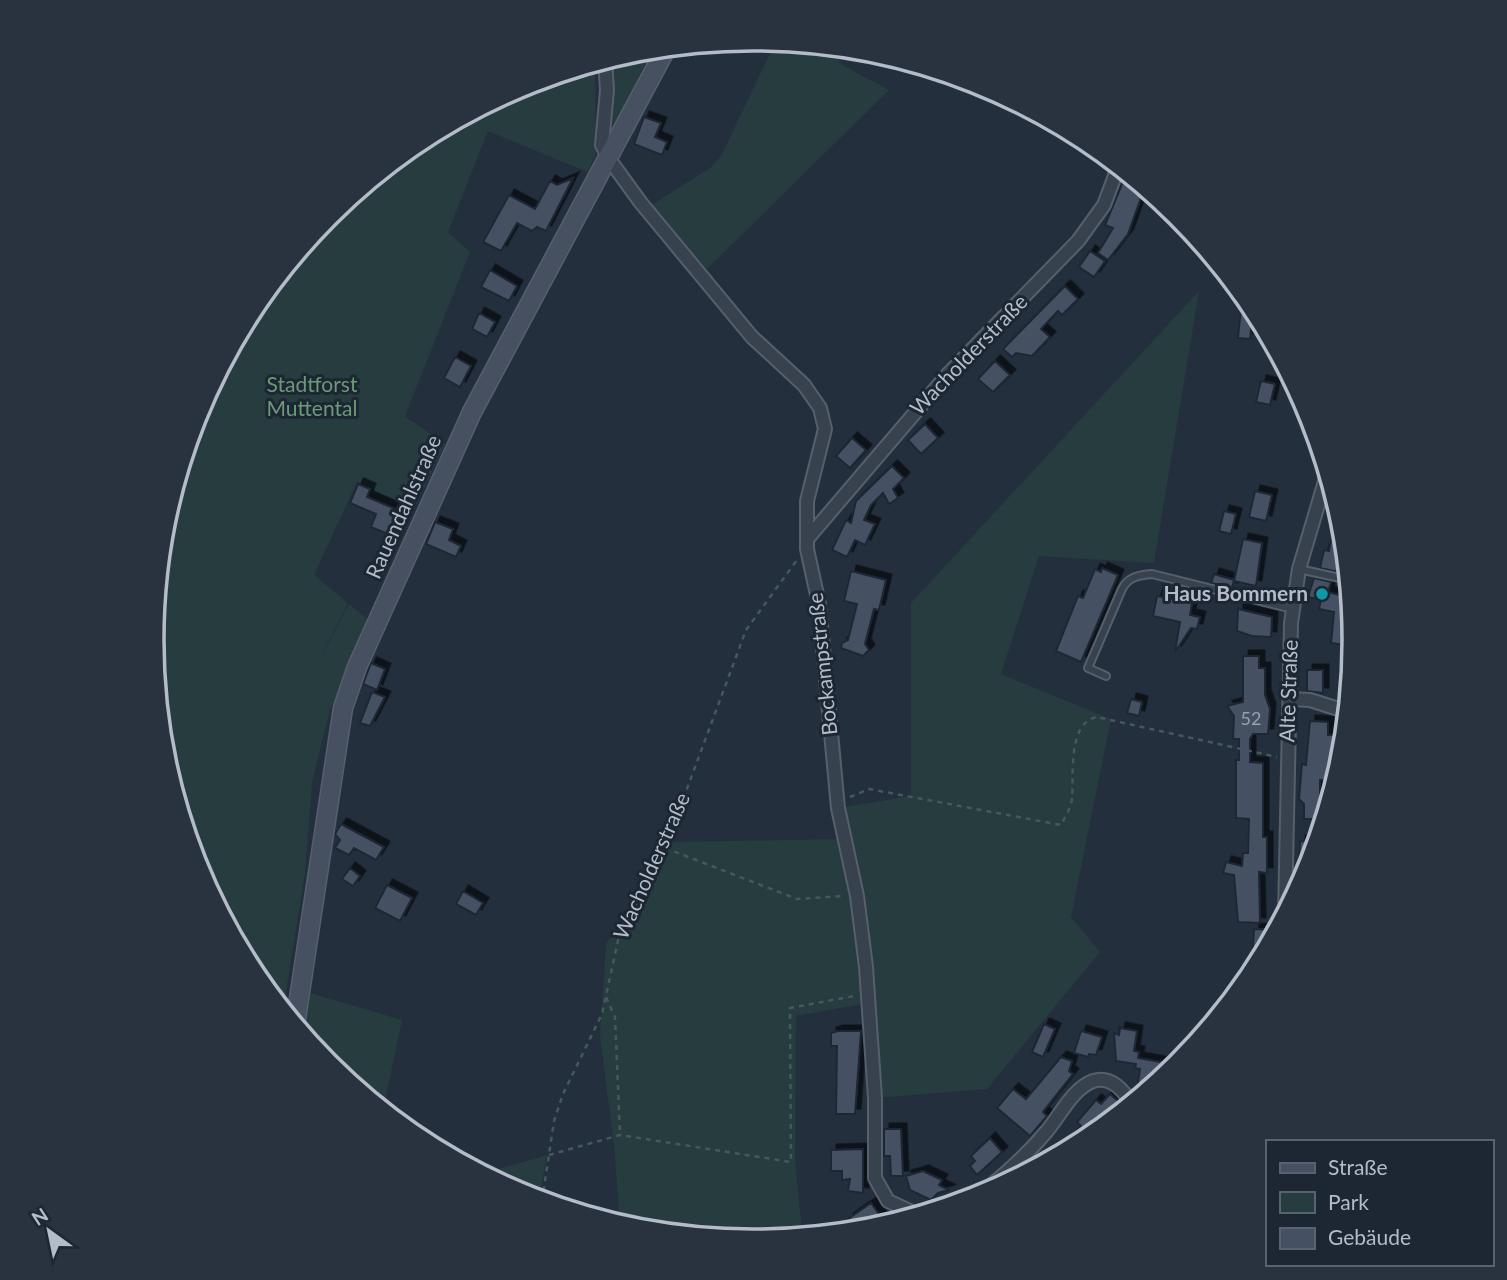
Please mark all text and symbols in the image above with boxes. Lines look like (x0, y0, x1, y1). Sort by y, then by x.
street label: Wacholderstraße (904, 289, 1032, 419)
park label: Stadtforst Muttental (267, 371, 358, 420)
street label: Rauendahlstraße (360, 431, 445, 582)
place label: Haus Bommern (1163, 580, 1308, 605)
marker: Haus Bommern (1314, 586, 1330, 602)
street label: Bockampstraße (802, 592, 841, 737)
street label: Alte Straße (1273, 639, 1302, 743)
house number: 52 (1241, 707, 1261, 729)
street label: Wacholderstraße (607, 788, 694, 943)
legend (1266, 1140, 1493, 1266)
text: Straße (1328, 1154, 1388, 1179)
text: Park (1328, 1189, 1369, 1214)
north arrow (14, 1196, 84, 1266)
text: N (27, 1203, 52, 1230)
text: Gebäude (1328, 1224, 1411, 1249)

